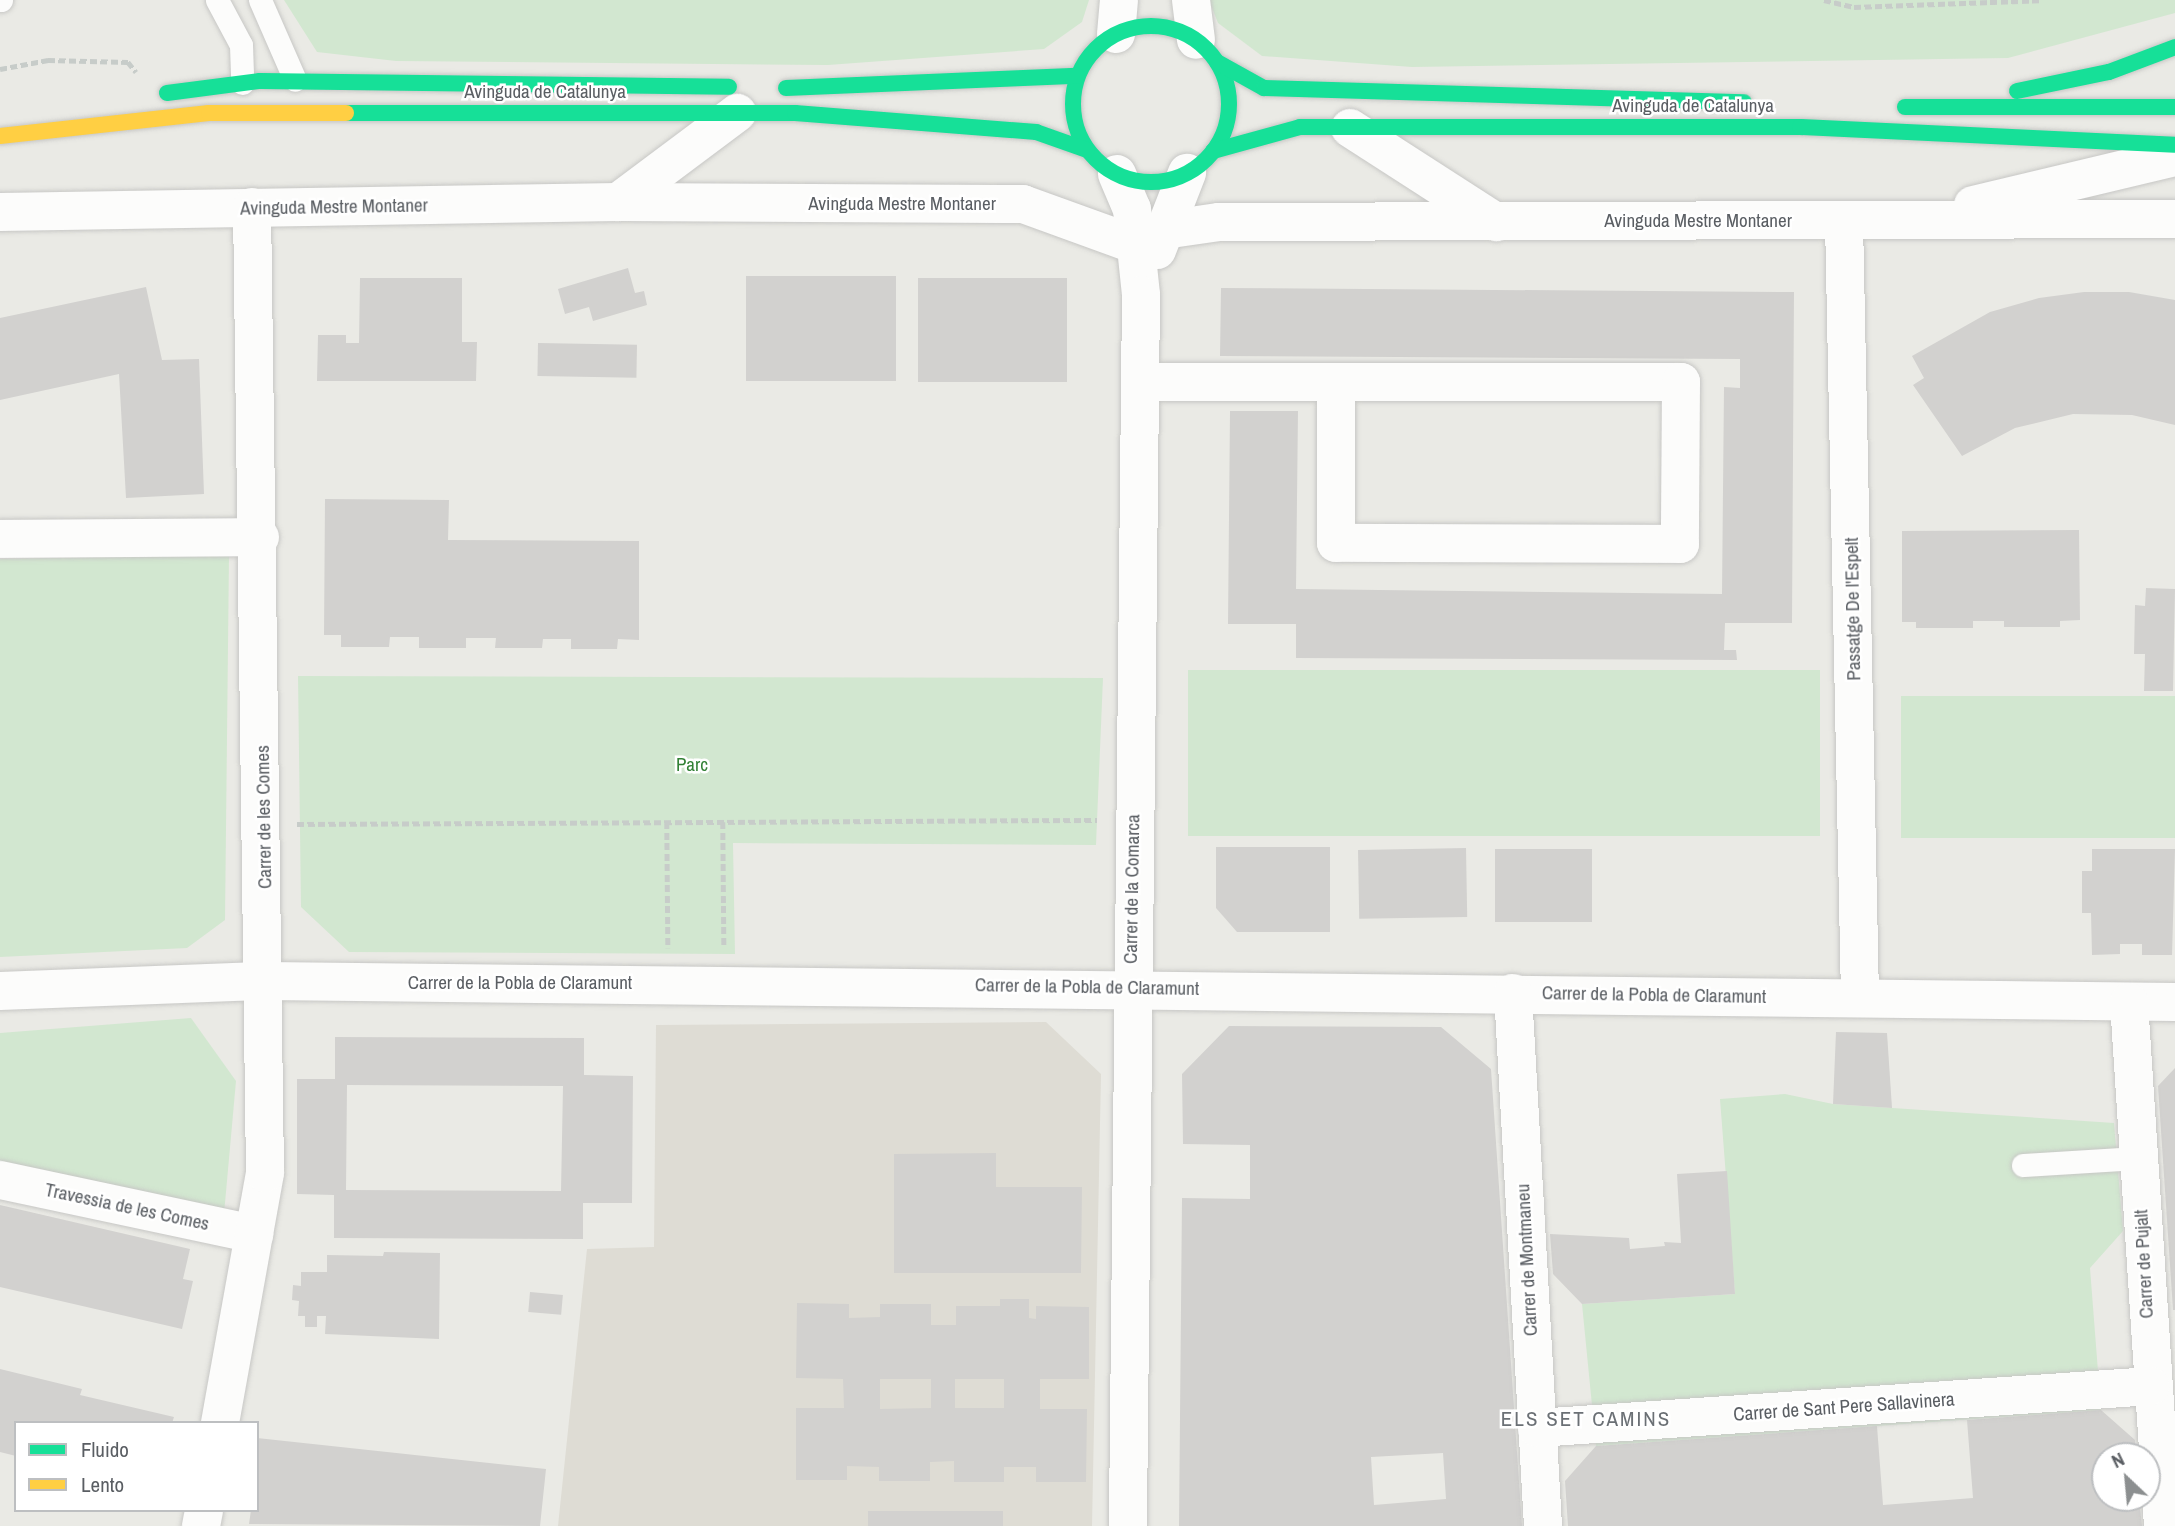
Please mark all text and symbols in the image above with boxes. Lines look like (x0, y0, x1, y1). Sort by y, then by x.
street label: Avinguda de Catalunya (464, 81, 626, 103)
street label: Avinguda de Catalunya (1612, 95, 1774, 117)
street label: Avinguda Mestre Montaner (808, 193, 996, 215)
street label: Avinguda Mestre Montaner (240, 194, 428, 220)
street label: Avinguda Mestre Montaner (1604, 210, 1792, 232)
street label: Passatge De l'Espelt (1840, 537, 1866, 681)
street label: Carrer de les Comes (251, 745, 277, 889)
park label: Parc (676, 754, 708, 776)
street label: Carrer de la Comarca (1119, 814, 1145, 964)
street label: Carrer de la Pobla de Claramunt (408, 972, 632, 994)
street label: Carrer de la Pobla de Claramunt (975, 974, 1199, 1000)
street label: Carrer de la Pobla de Claramunt (1542, 982, 1766, 1008)
street label: Travessia de les Comes (43, 1178, 211, 1236)
street label: Carrer de Montmaneu (1512, 1183, 1542, 1337)
street label: Carrer de Pujalt (2130, 1209, 2158, 1319)
street label: Carrer de Sant Pere Sallavinera (1733, 1388, 1955, 1426)
district label: ELS SET CAMINS (1502, 1406, 1670, 1432)
legend (14, 1421, 259, 1512)
text: Fluido (81, 1435, 129, 1464)
north arrow (2091, 1442, 2161, 1512)
text: N (2107, 1446, 2128, 1474)
text: Lento (81, 1470, 124, 1499)

